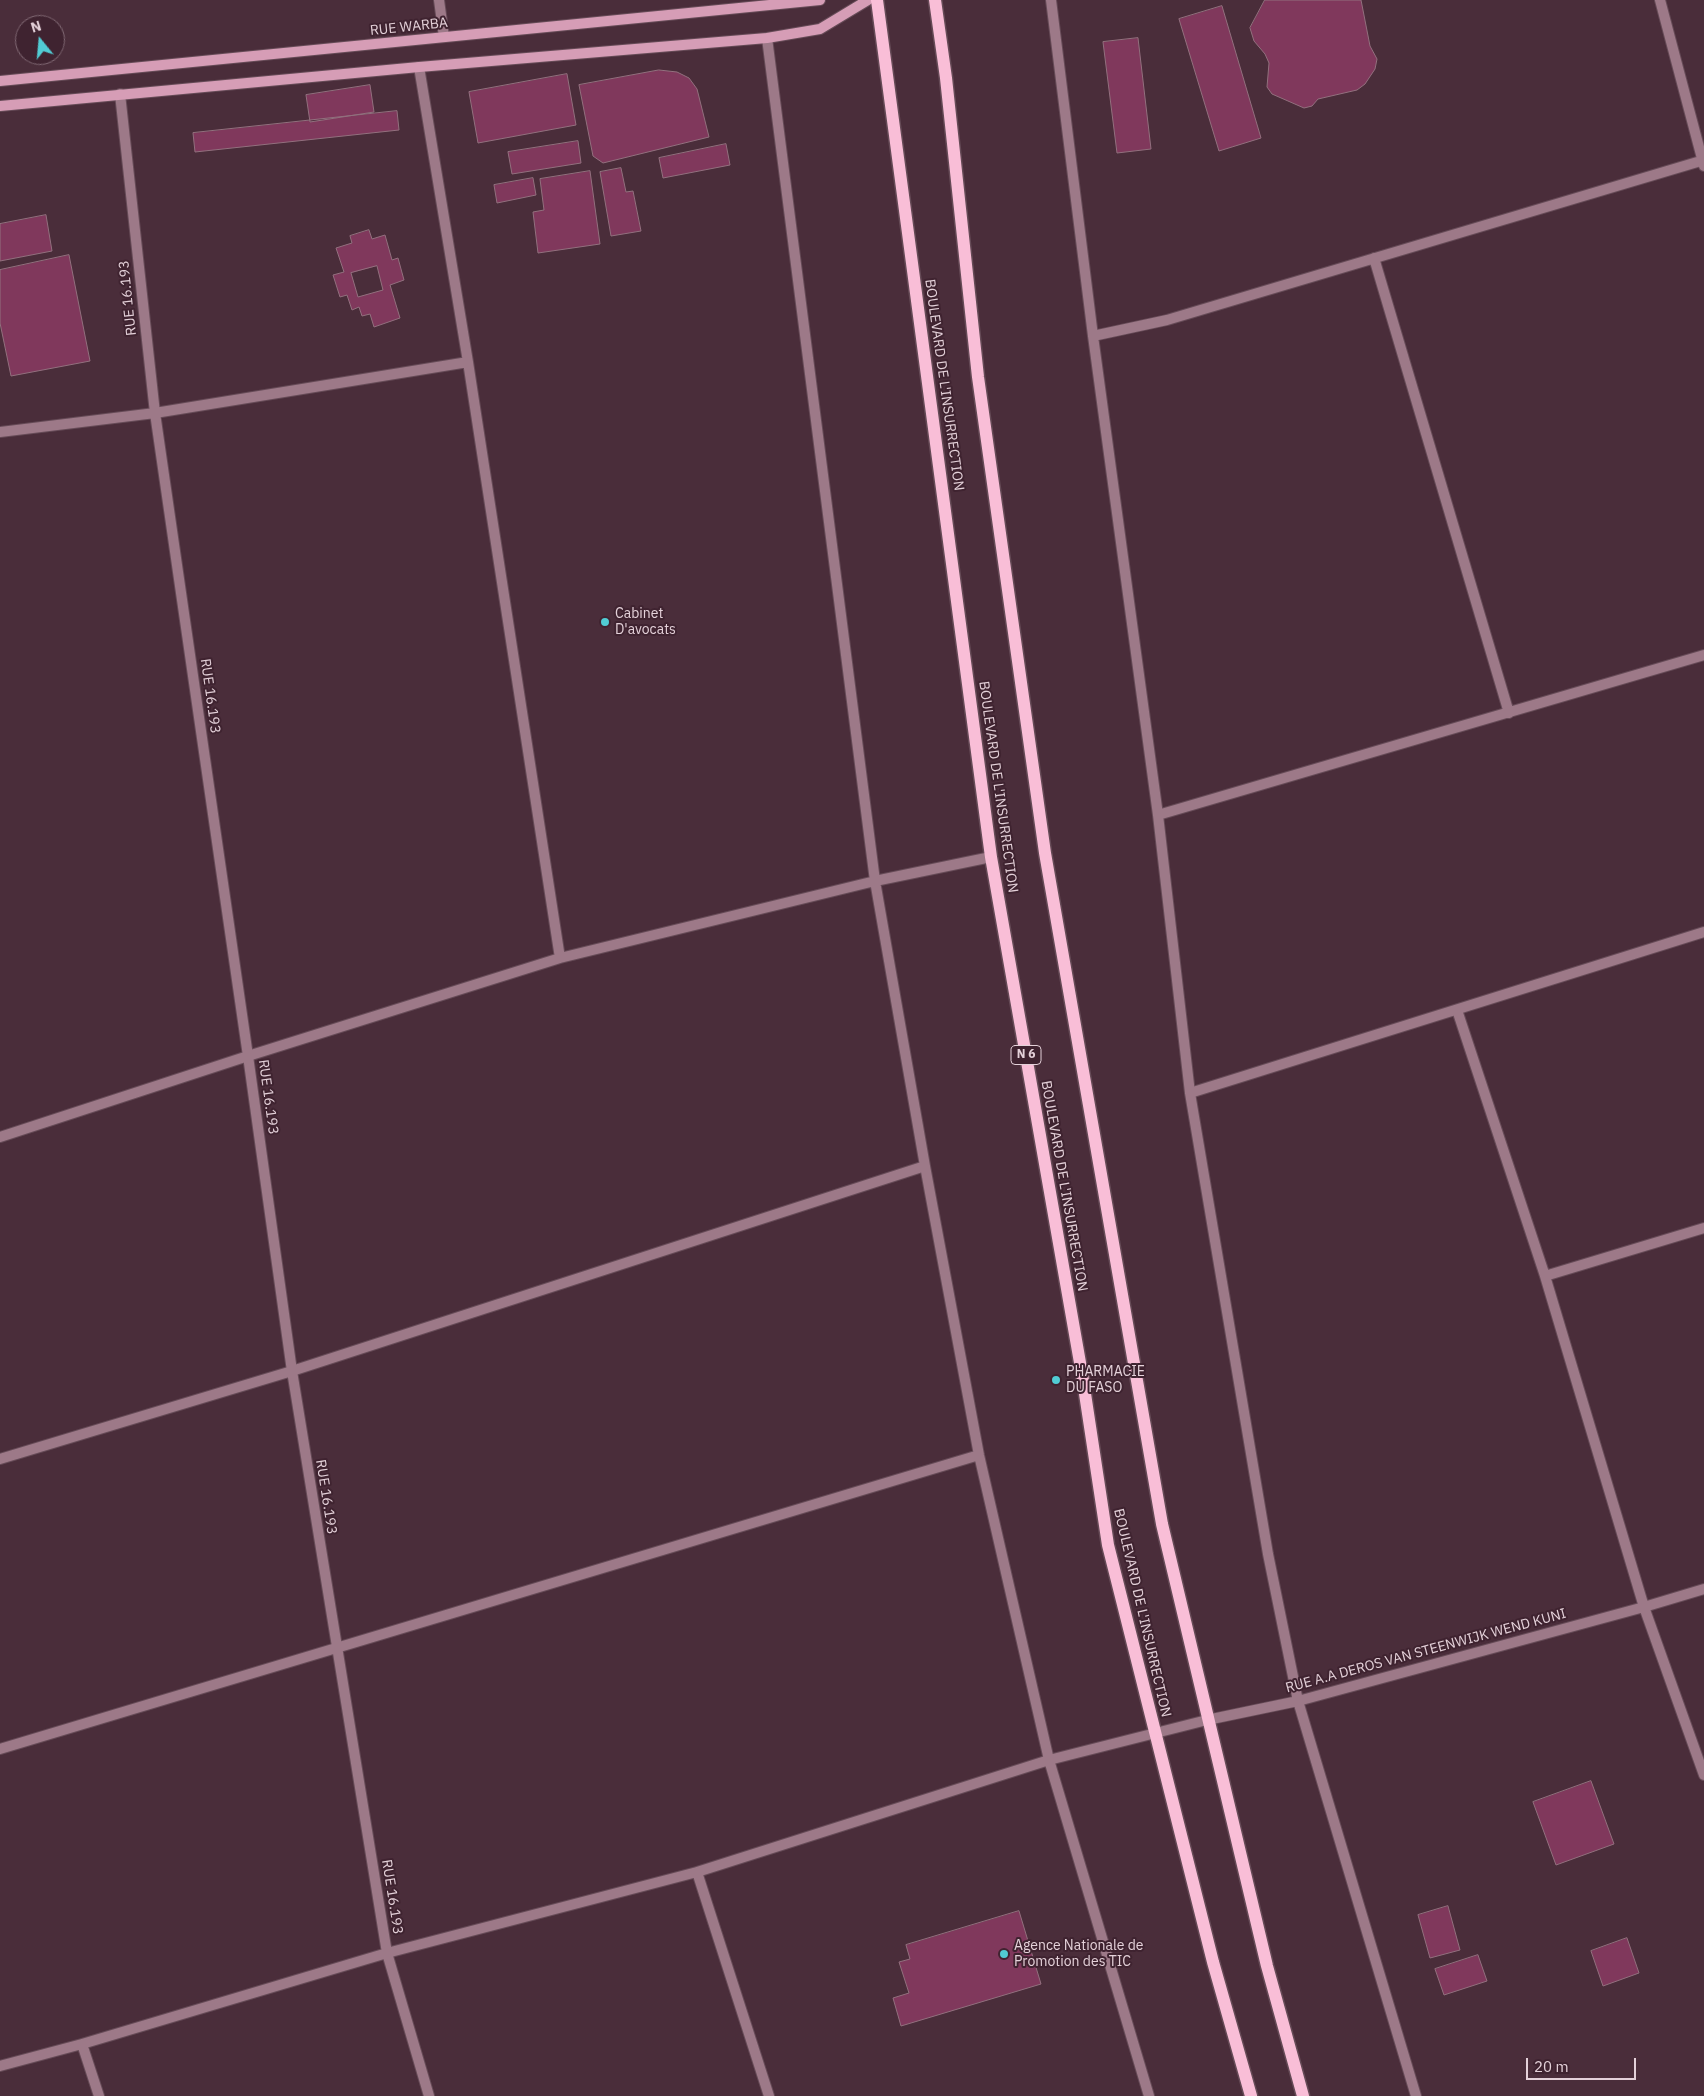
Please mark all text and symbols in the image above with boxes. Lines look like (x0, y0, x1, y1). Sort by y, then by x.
north arrow (15, 15, 65, 65)
street label: RUE WARBA (369, 15, 449, 39)
text: N (28, 17, 43, 37)
street label: RUE 16.193 (116, 260, 140, 336)
street label: BOULEVARD DE L'INSURRECTION (921, 278, 967, 492)
place label: Cabinet D'avocats (615, 606, 676, 638)
marker: Cabinet D'avocats (599, 616, 611, 628)
street label: RUE 16.193 (196, 657, 224, 735)
street label: BOULEVARD DE L'INSURRECTION (975, 680, 1021, 894)
road number: N 6 (1011, 1046, 1041, 1064)
street label: RUE 16.193 (254, 1058, 282, 1136)
street label: BOULEVARD DE L'INSURRECTION (1037, 1079, 1091, 1293)
place label: PHARMACIE DU FASO (1066, 1364, 1145, 1396)
marker: PHARMACIE DU FASO (1050, 1374, 1062, 1386)
street label: RUE 16.193 (312, 1458, 340, 1536)
street label: BOULEVARD DE L'INSURRECTION (1110, 1507, 1174, 1719)
street label: RUE A.A DEROS VAN STEENWIJK WEND KUNI (1284, 1605, 1568, 1697)
street label: RUE 16.193 (378, 1858, 406, 1936)
place label: Agence Nationale de Promotion des TIC (1014, 1938, 1144, 1970)
marker: Agence Nationale de Promotion des TIC (998, 1948, 1010, 1960)
scale bar (1529, 2048, 1639, 2080)
text: 20 m (1534, 2057, 1569, 2076)

